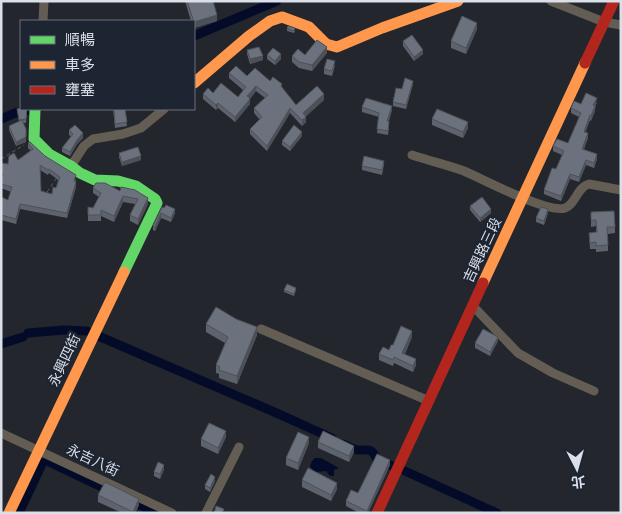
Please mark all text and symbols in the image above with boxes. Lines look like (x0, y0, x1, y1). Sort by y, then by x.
legend (20, 20, 195, 110)
text: 順暢 (65, 31, 95, 49)
text: 車多 (65, 56, 95, 74)
text: 壅塞 (65, 81, 95, 99)
street label: 吉興路三段 (460, 215, 504, 285)
street label: 永興四街 (45, 331, 83, 389)
street label: 永吉八街 (64, 441, 122, 479)
north arrow (552, 444, 602, 494)
text: 北 (571, 473, 586, 491)

